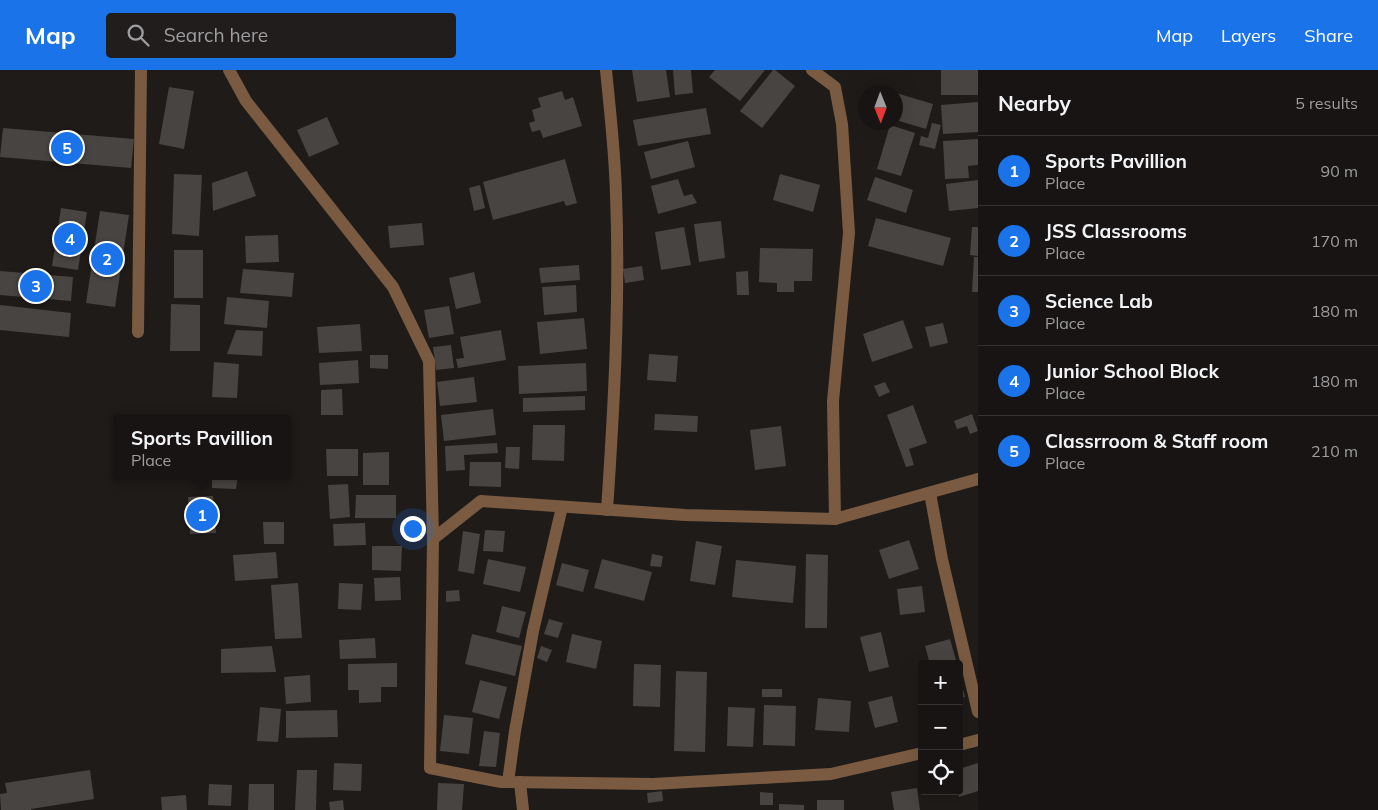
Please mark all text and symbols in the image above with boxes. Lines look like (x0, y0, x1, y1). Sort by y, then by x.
search box (106, 13, 456, 58)
text: Map (25, 20, 76, 50)
icon: search (124, 21, 152, 49)
text: Search here (164, 23, 268, 47)
text: Map (1156, 24, 1193, 47)
text: Layers (1221, 24, 1276, 47)
text: Share (1304, 24, 1353, 47)
north arrow (858, 85, 903, 130)
text: Nearby (998, 90, 1071, 116)
text: 5 results (1295, 93, 1358, 113)
pin: 5 (51, 129, 83, 167)
text: Sports Pavillion (1045, 149, 1187, 173)
text: 1 (1009, 161, 1019, 181)
text: 90 m (1321, 161, 1358, 181)
text: Place (1045, 173, 1085, 193)
text: JSS Classrooms (1045, 219, 1187, 243)
pin: 4 (54, 220, 86, 258)
text: 2 (1009, 231, 1019, 251)
text: 170 m (1311, 231, 1358, 251)
pin: 2 (91, 240, 123, 278)
text: Place (1045, 243, 1085, 263)
pin: 3 (20, 267, 52, 305)
text: Science Lab (1045, 289, 1153, 313)
text: 3 (1009, 301, 1019, 321)
text: 180 m (1311, 301, 1358, 321)
text: Place (1045, 313, 1085, 333)
text: Junior School Block (1045, 359, 1219, 383)
text: 4 (1009, 371, 1019, 391)
text: 180 m (1311, 371, 1358, 391)
text: Place (1045, 383, 1085, 403)
popup (113, 415, 291, 480)
text: Sports Pavillion (131, 426, 273, 450)
text: Classrroom & Staff room (1045, 429, 1268, 453)
text: 5 (1009, 441, 1019, 461)
text: 210 m (1311, 441, 1358, 461)
text: Place (131, 450, 171, 470)
text: Place (1045, 453, 1085, 473)
pin: 1 (186, 496, 218, 534)
your location (400, 516, 426, 542)
map controls (918, 660, 963, 795)
button: + (918, 660, 963, 705)
button: − (918, 705, 963, 750)
button: locate (918, 750, 963, 795)

